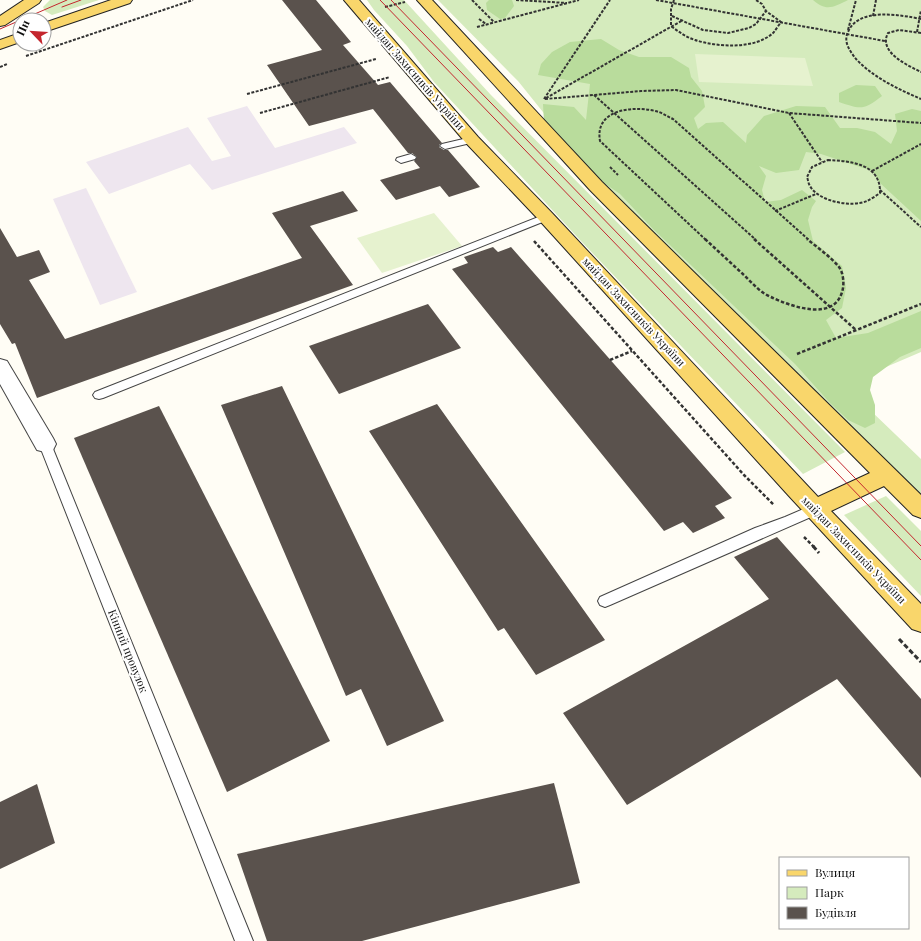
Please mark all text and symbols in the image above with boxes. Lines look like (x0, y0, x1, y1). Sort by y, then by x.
north arrow (12, 12, 52, 52)
street label: майдан Захисників України (362, 14, 468, 133)
text: Пн (12, 17, 33, 38)
street label: майдан Захисників України (580, 254, 689, 370)
street label: майдан Захисників України (799, 493, 910, 607)
street label: Кінний провулок (105, 607, 152, 695)
legend (779, 857, 909, 929)
text: Вулиця (815, 864, 856, 880)
text: Парк (815, 884, 844, 900)
text: Будівля (815, 904, 857, 920)

